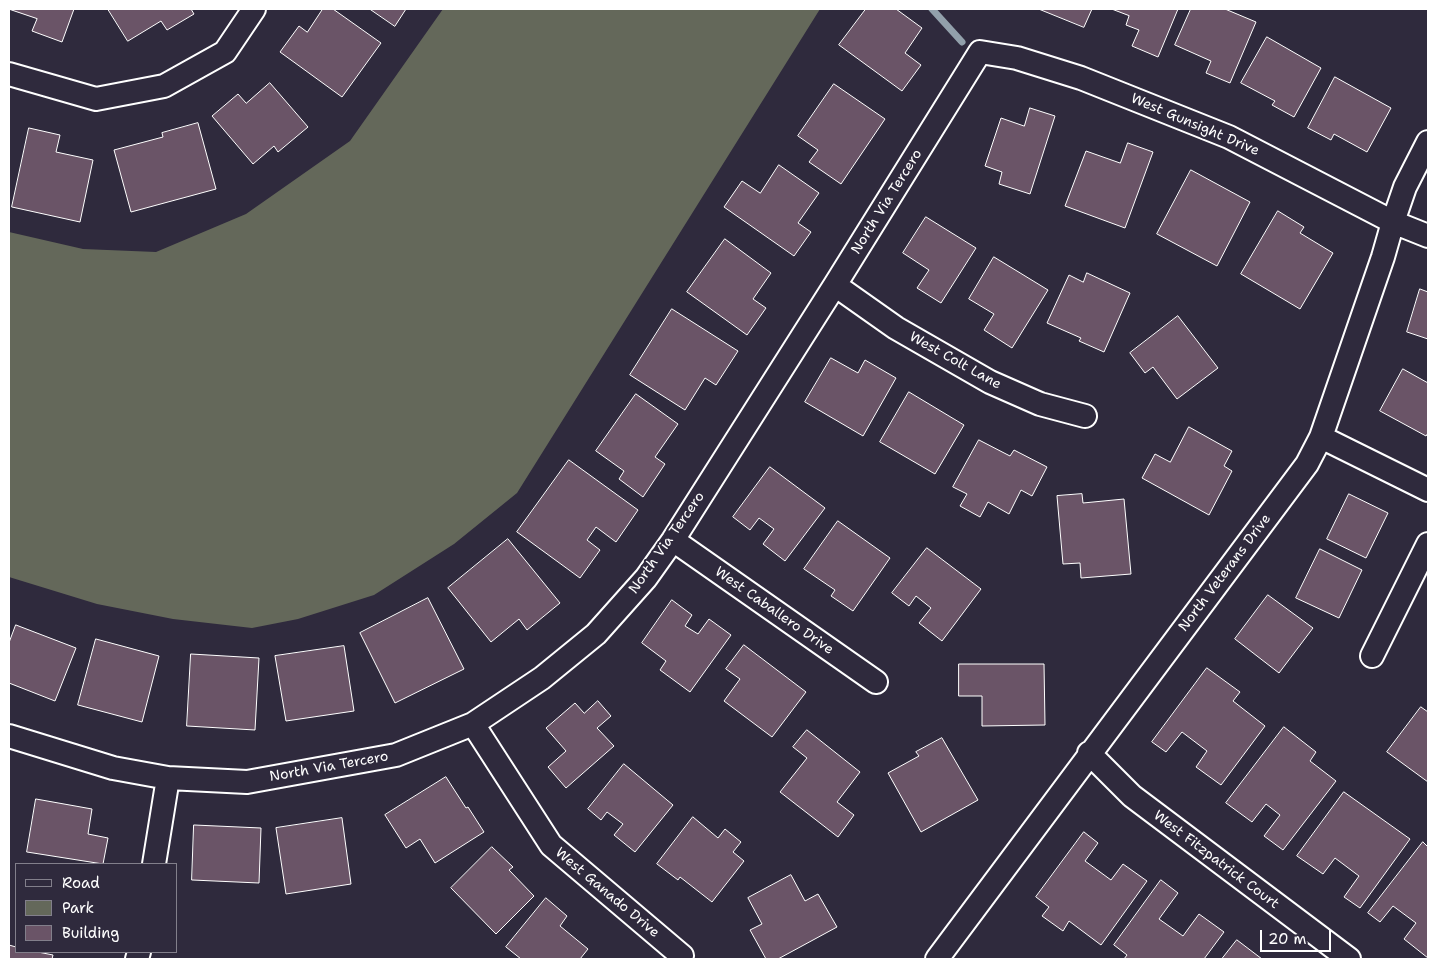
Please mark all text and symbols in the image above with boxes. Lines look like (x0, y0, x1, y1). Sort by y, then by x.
street label: West Gunsight Drive (1128, 90, 1262, 160)
street label: North Via Tercero (848, 147, 926, 257)
street label: West Colt Lane (906, 329, 1004, 393)
street label: North Via Tercero (626, 489, 708, 597)
street label: North Veterans Drive (1175, 511, 1275, 635)
street label: West Caballero Drive (711, 564, 837, 658)
street label: North Via Tercero (268, 748, 390, 786)
street label: West Fitzpatrick Court (1150, 807, 1282, 913)
street label: West Ganado Drive (551, 844, 663, 942)
legend (15, 863, 178, 953)
text: Road (62, 873, 100, 893)
text: Park (62, 898, 94, 918)
scale bar (1262, 920, 1333, 952)
text: Building (62, 923, 119, 943)
text: 20 m (1268, 929, 1307, 949)

